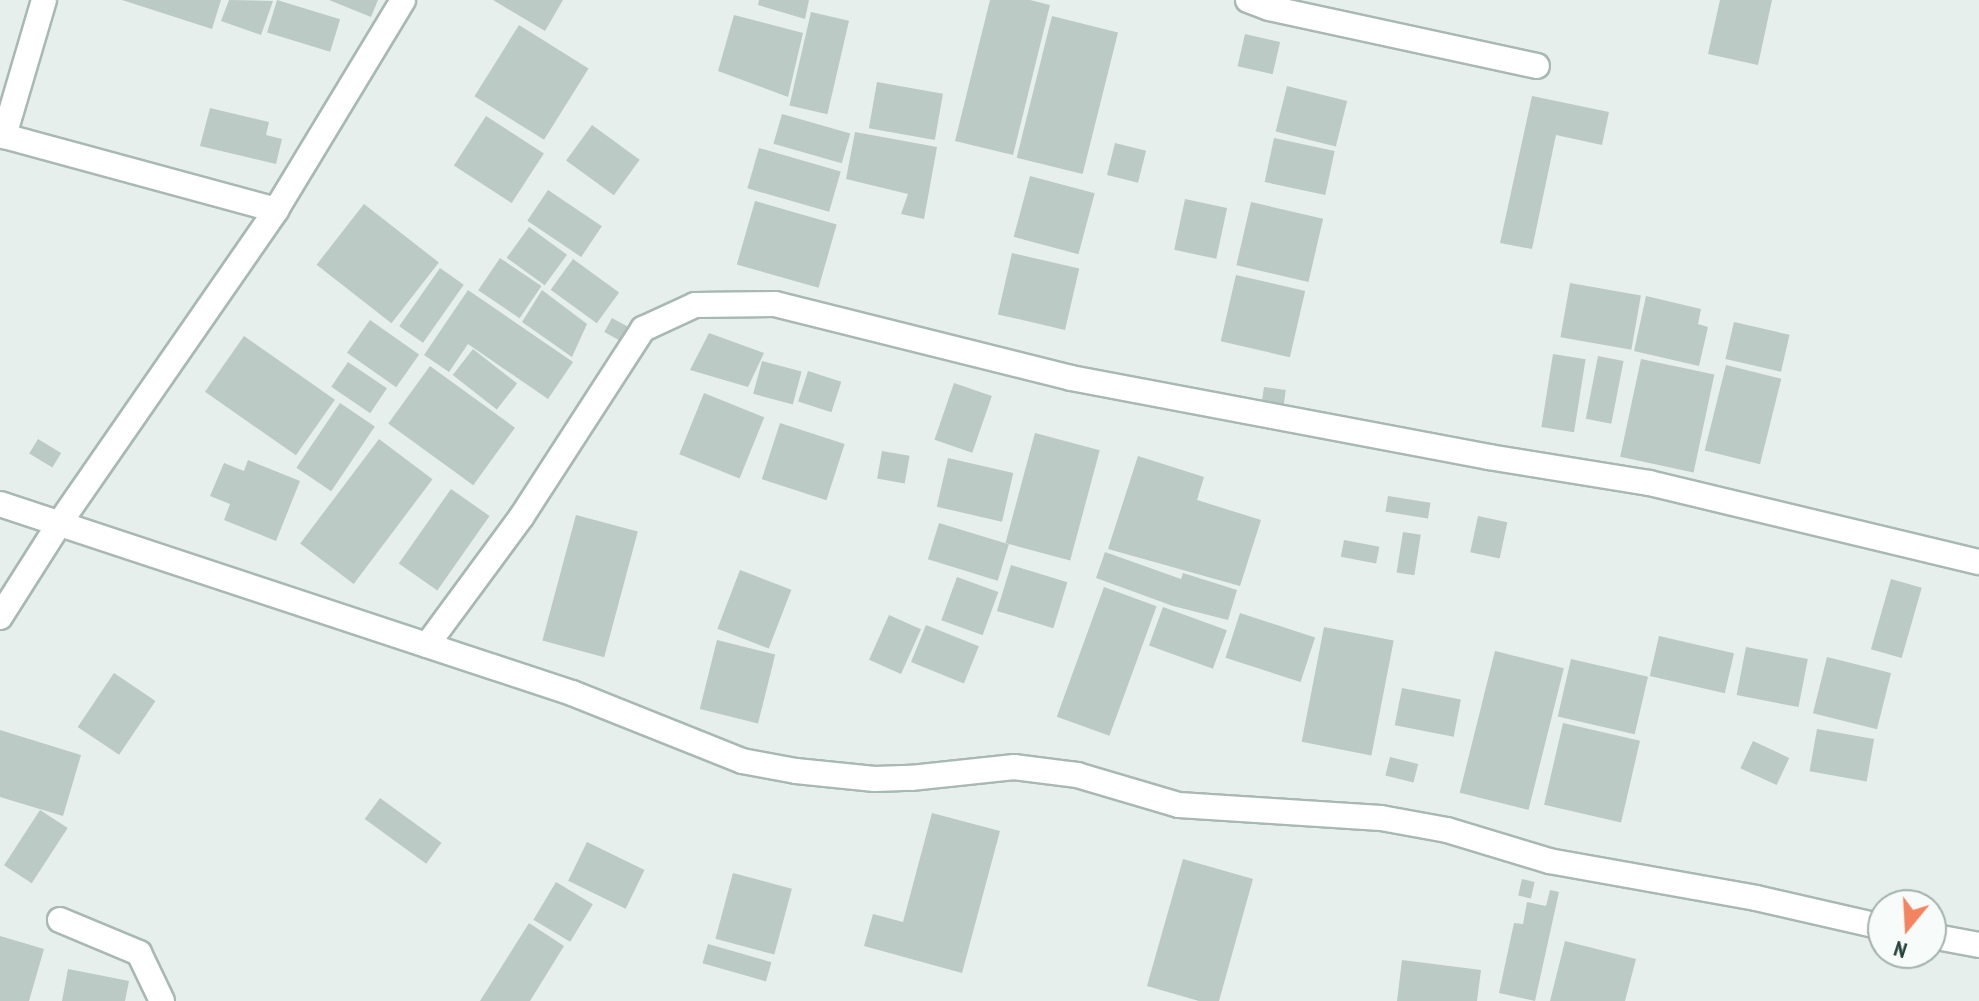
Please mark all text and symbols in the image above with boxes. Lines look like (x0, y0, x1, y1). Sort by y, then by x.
north arrow (1867, 889, 1947, 969)
text: N (1890, 935, 1910, 965)

